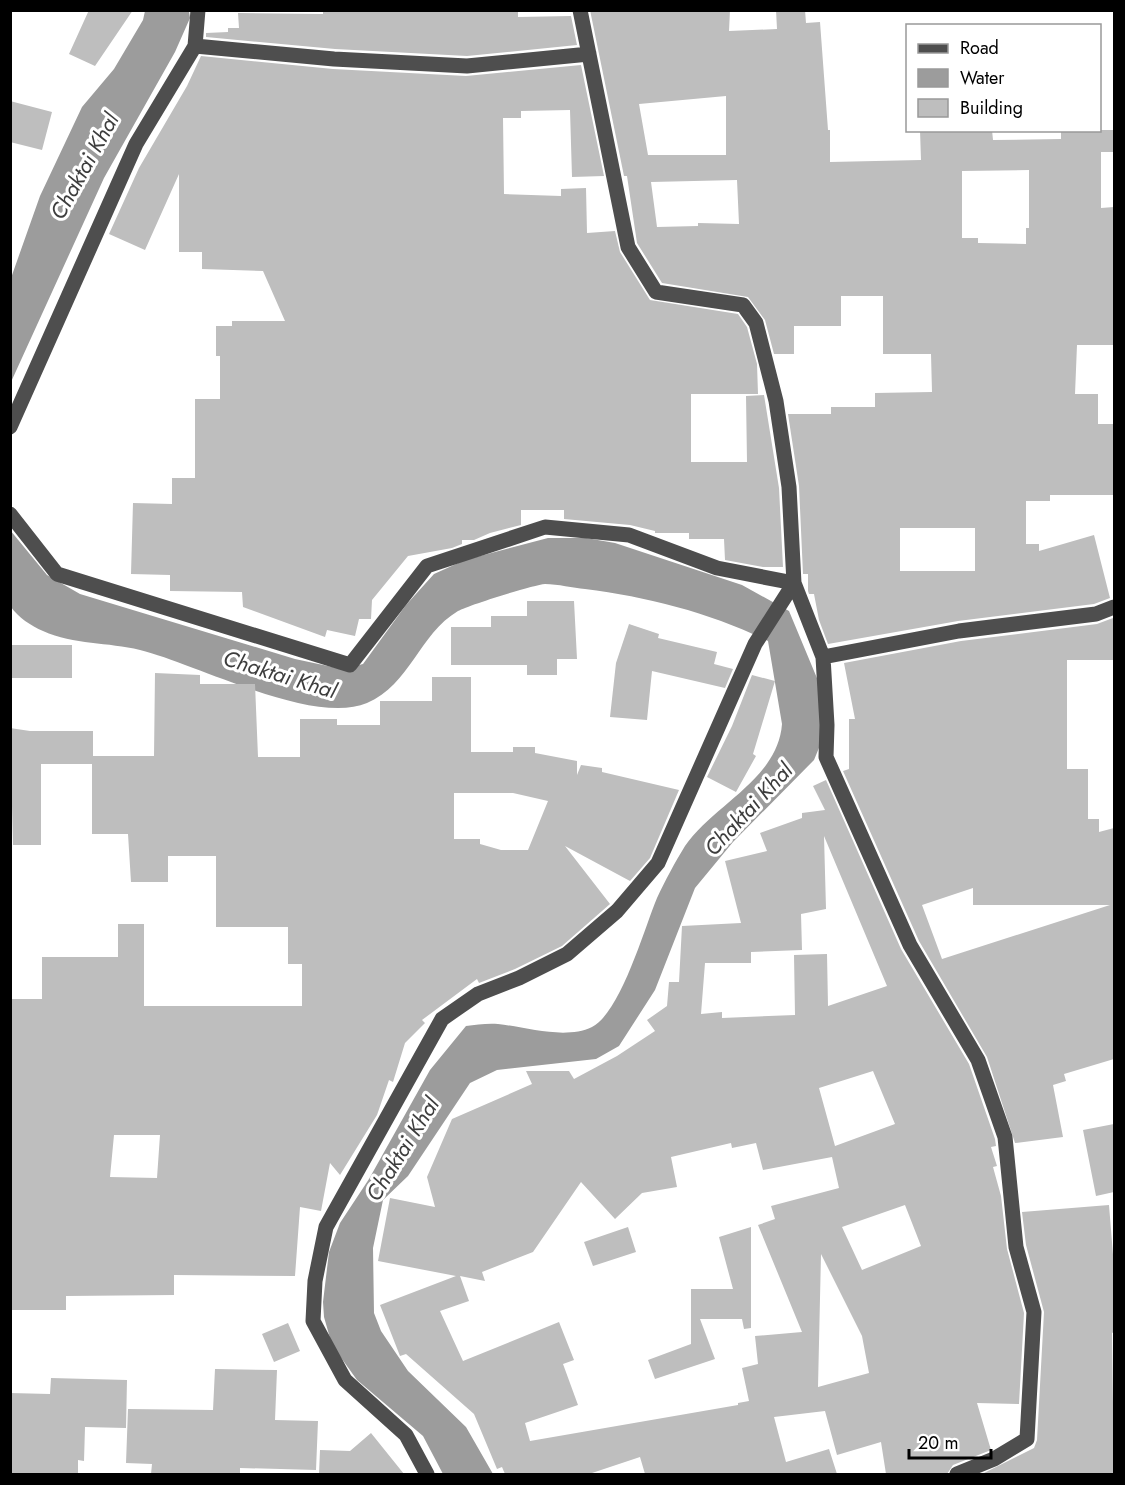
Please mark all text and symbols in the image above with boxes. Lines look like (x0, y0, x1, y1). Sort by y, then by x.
legend (906, 24, 1101, 132)
text: Road (960, 35, 999, 61)
text: Water (960, 65, 1005, 91)
text: Building (960, 95, 1023, 121)
water label: Chaktai Khal (42, 106, 127, 225)
water label: Chaktai Khal (219, 642, 342, 707)
water label: Chaktai Khal (696, 754, 800, 863)
water label: Chaktai Khal (357, 1090, 447, 1207)
scale bar (909, 1422, 992, 1460)
text: 20 m (918, 1430, 958, 1456)

